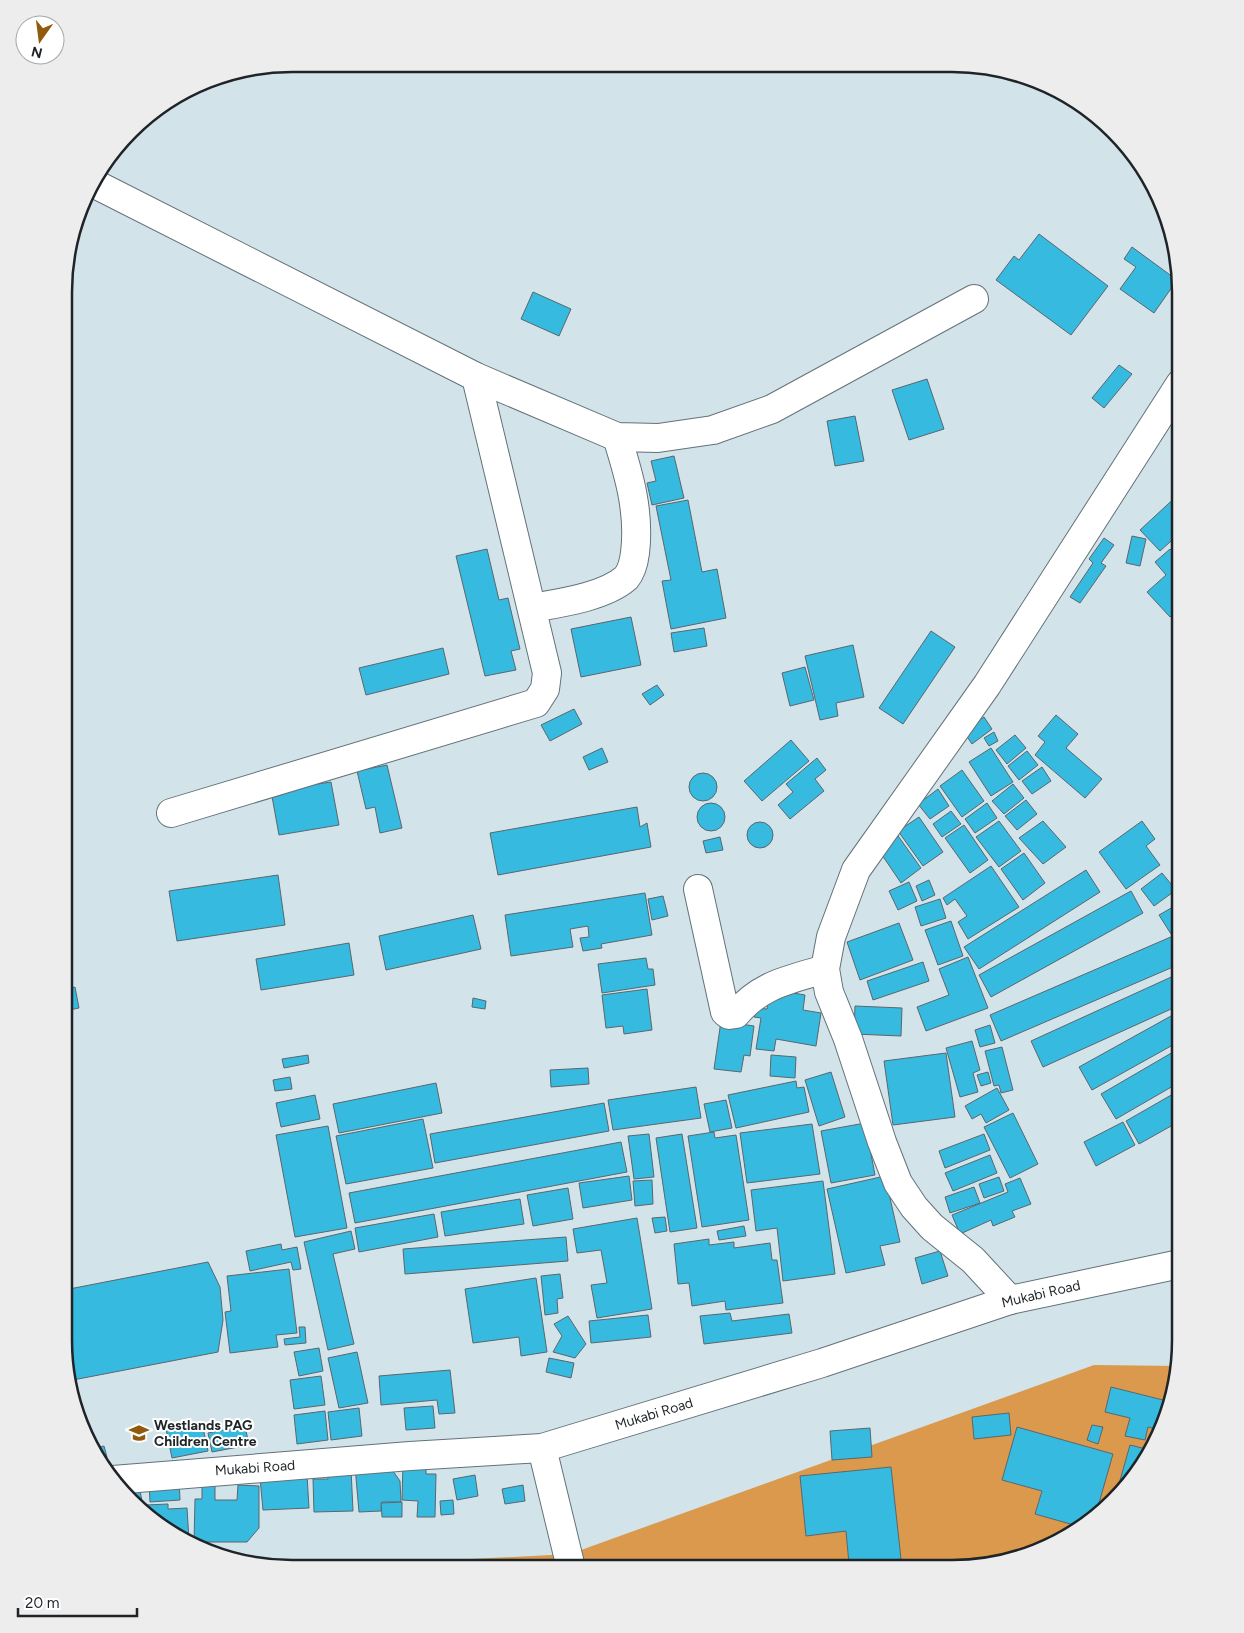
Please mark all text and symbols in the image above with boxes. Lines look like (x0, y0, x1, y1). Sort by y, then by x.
north arrow (15, 15, 65, 65)
text: N (30, 43, 44, 62)
street label: Mukabi Road (1000, 1277, 1082, 1311)
street label: Mukabi Road (613, 1394, 695, 1434)
place label: Westlands PAG Children Centre (154, 1417, 257, 1450)
school or university icon: Westlands PAG Children Centre (128, 1422, 150, 1444)
street label: Mukabi Road (214, 1457, 296, 1479)
scale bar (18, 1586, 136, 1618)
text: 20 m (25, 1594, 59, 1612)

